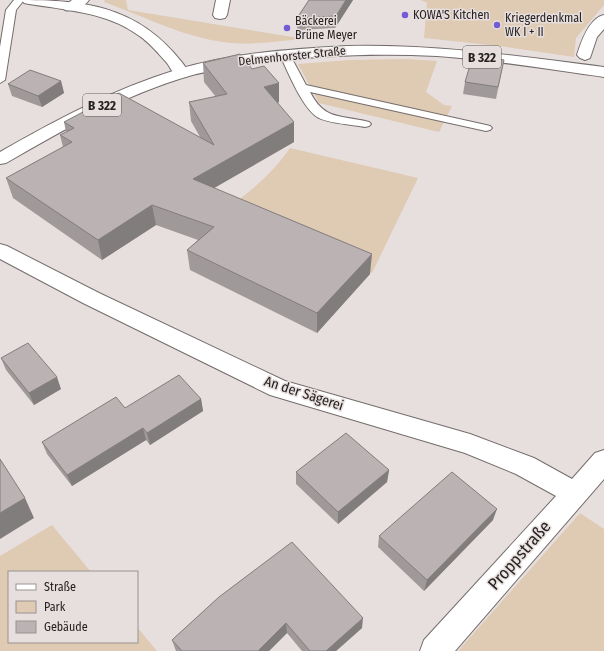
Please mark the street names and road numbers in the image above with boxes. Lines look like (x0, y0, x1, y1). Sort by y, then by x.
street label: Delmenhorster Straße (238, 43, 346, 69)
road number: B 322 (463, 46, 501, 68)
road number: B 322 (83, 94, 121, 116)
street label: An der Sägerei (262, 373, 346, 414)
street label: Proppstraße (484, 516, 555, 594)

